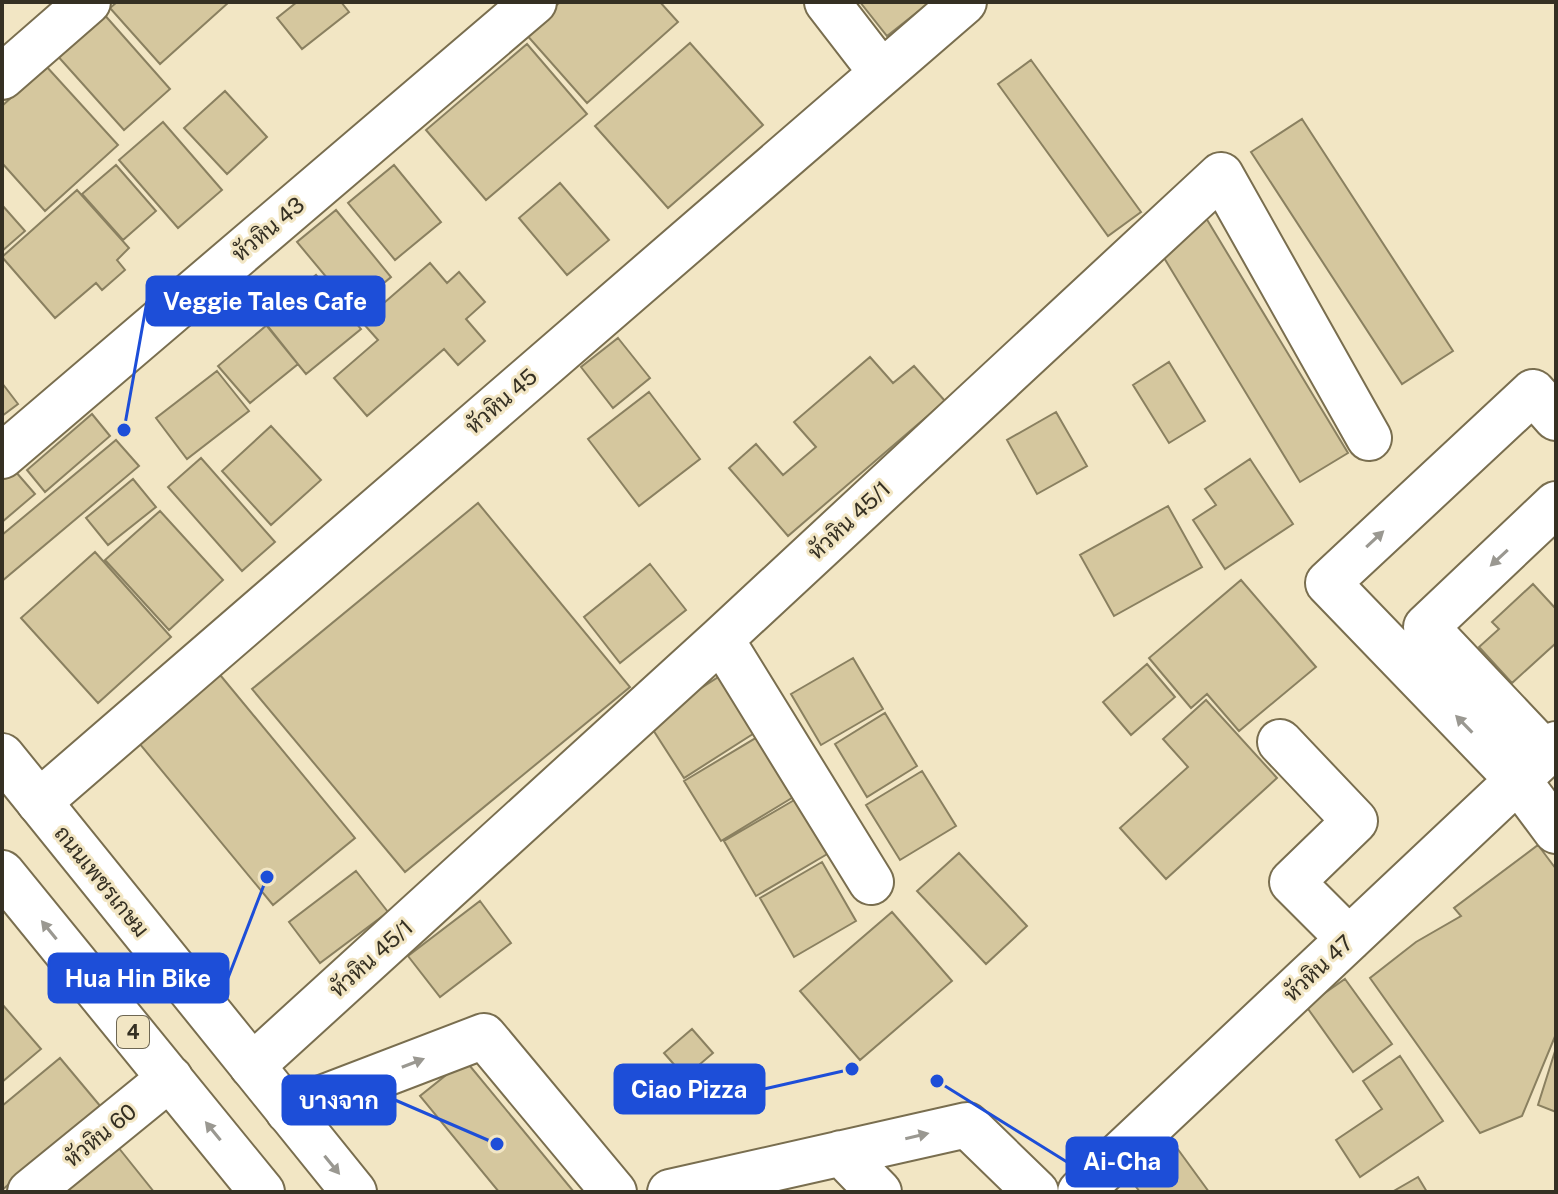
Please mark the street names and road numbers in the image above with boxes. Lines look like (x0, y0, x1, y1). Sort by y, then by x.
street label: หัวหิน 43 (227, 191, 309, 267)
street label: หัวหิน 45 (460, 363, 542, 439)
street label: หัวหิน 45/1 (802, 475, 896, 565)
street label: ถนนเพชรเกษม (49, 820, 155, 942)
street label: หัวหิน 45/1 (324, 914, 418, 1002)
street label: หัวหิน 47 (1278, 929, 1358, 1007)
road number: 4 (117, 1016, 149, 1048)
street label: หัวหิน 60 (59, 1098, 141, 1172)

